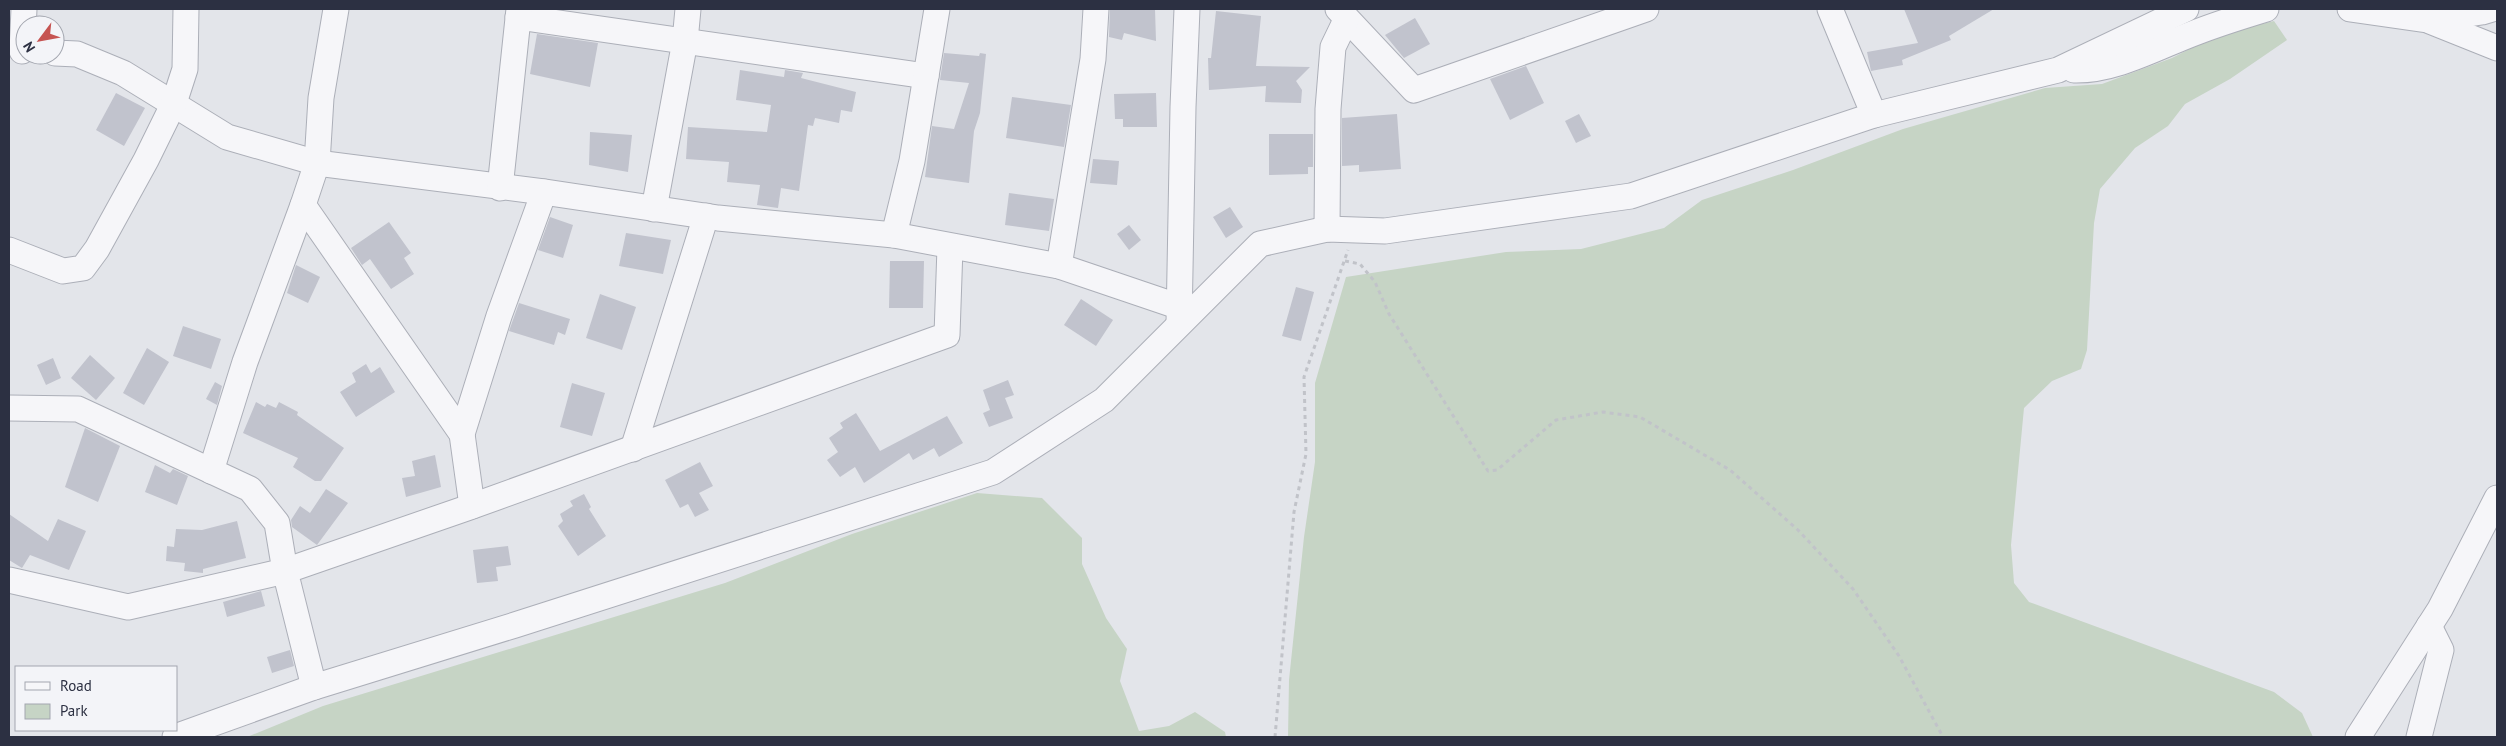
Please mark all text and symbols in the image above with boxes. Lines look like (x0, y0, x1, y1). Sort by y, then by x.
north arrow (15, 15, 65, 65)
text: N (19, 38, 39, 56)
legend (15, 666, 178, 731)
text: Road (60, 676, 92, 695)
text: Park (60, 701, 88, 720)

